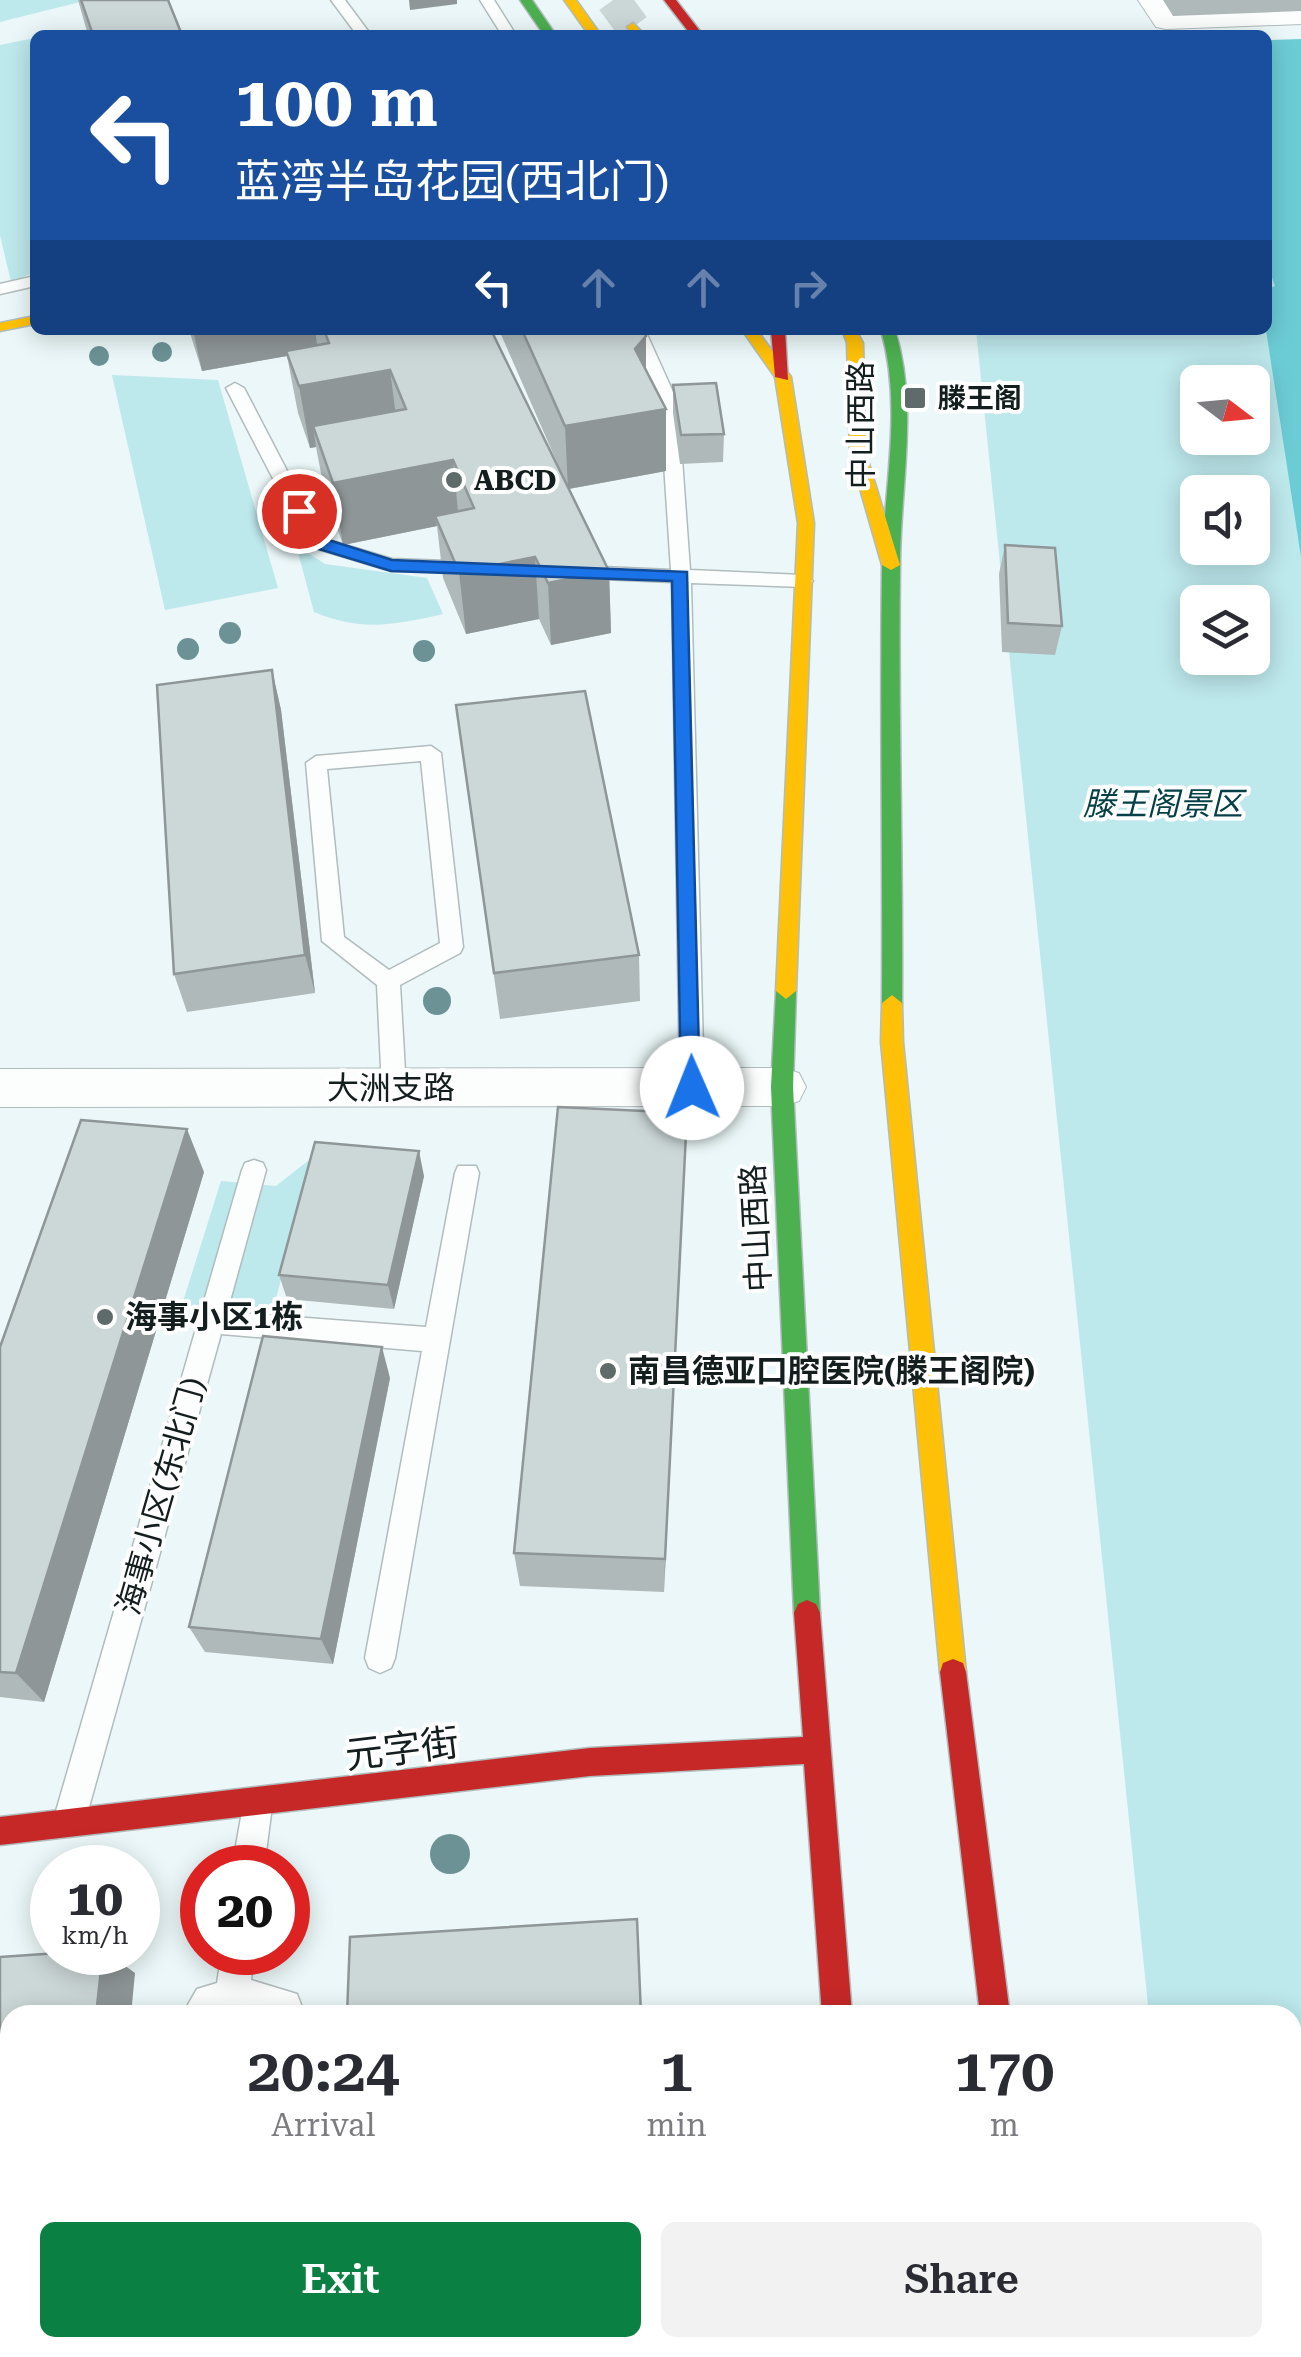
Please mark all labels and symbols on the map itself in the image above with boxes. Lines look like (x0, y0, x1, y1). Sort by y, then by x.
street label: 中山西路 (842, 361, 880, 489)
north arrow (1180, 365, 1270, 455)
place label: 滕王阁 (938, 382, 1022, 415)
marker: 滕王阁 (902, 385, 928, 411)
place label: ABCD (474, 464, 557, 497)
pin (257, 469, 342, 554)
marker: ABCD (443, 469, 465, 491)
park label: 滕王阁景区 (1083, 785, 1247, 823)
position arrow (640, 1036, 744, 1140)
street label: 大洲支路 (327, 1069, 455, 1107)
street label: 中山西路 (734, 1163, 778, 1293)
place label: 海事小区1栋 (125, 1298, 303, 1336)
marker: 海事小区1栋 (94, 1306, 116, 1328)
place label: 南昌德亚口腔医院(滕王阁院) (628, 1352, 1035, 1390)
marker: 南昌德亚口腔医院(滕王阁院) (597, 1360, 619, 1382)
street label: 海事小区(东北门) (109, 1373, 213, 1619)
street label: 元字街 (343, 1720, 461, 1778)
speed limit sign: 20 (180, 1845, 310, 1975)

